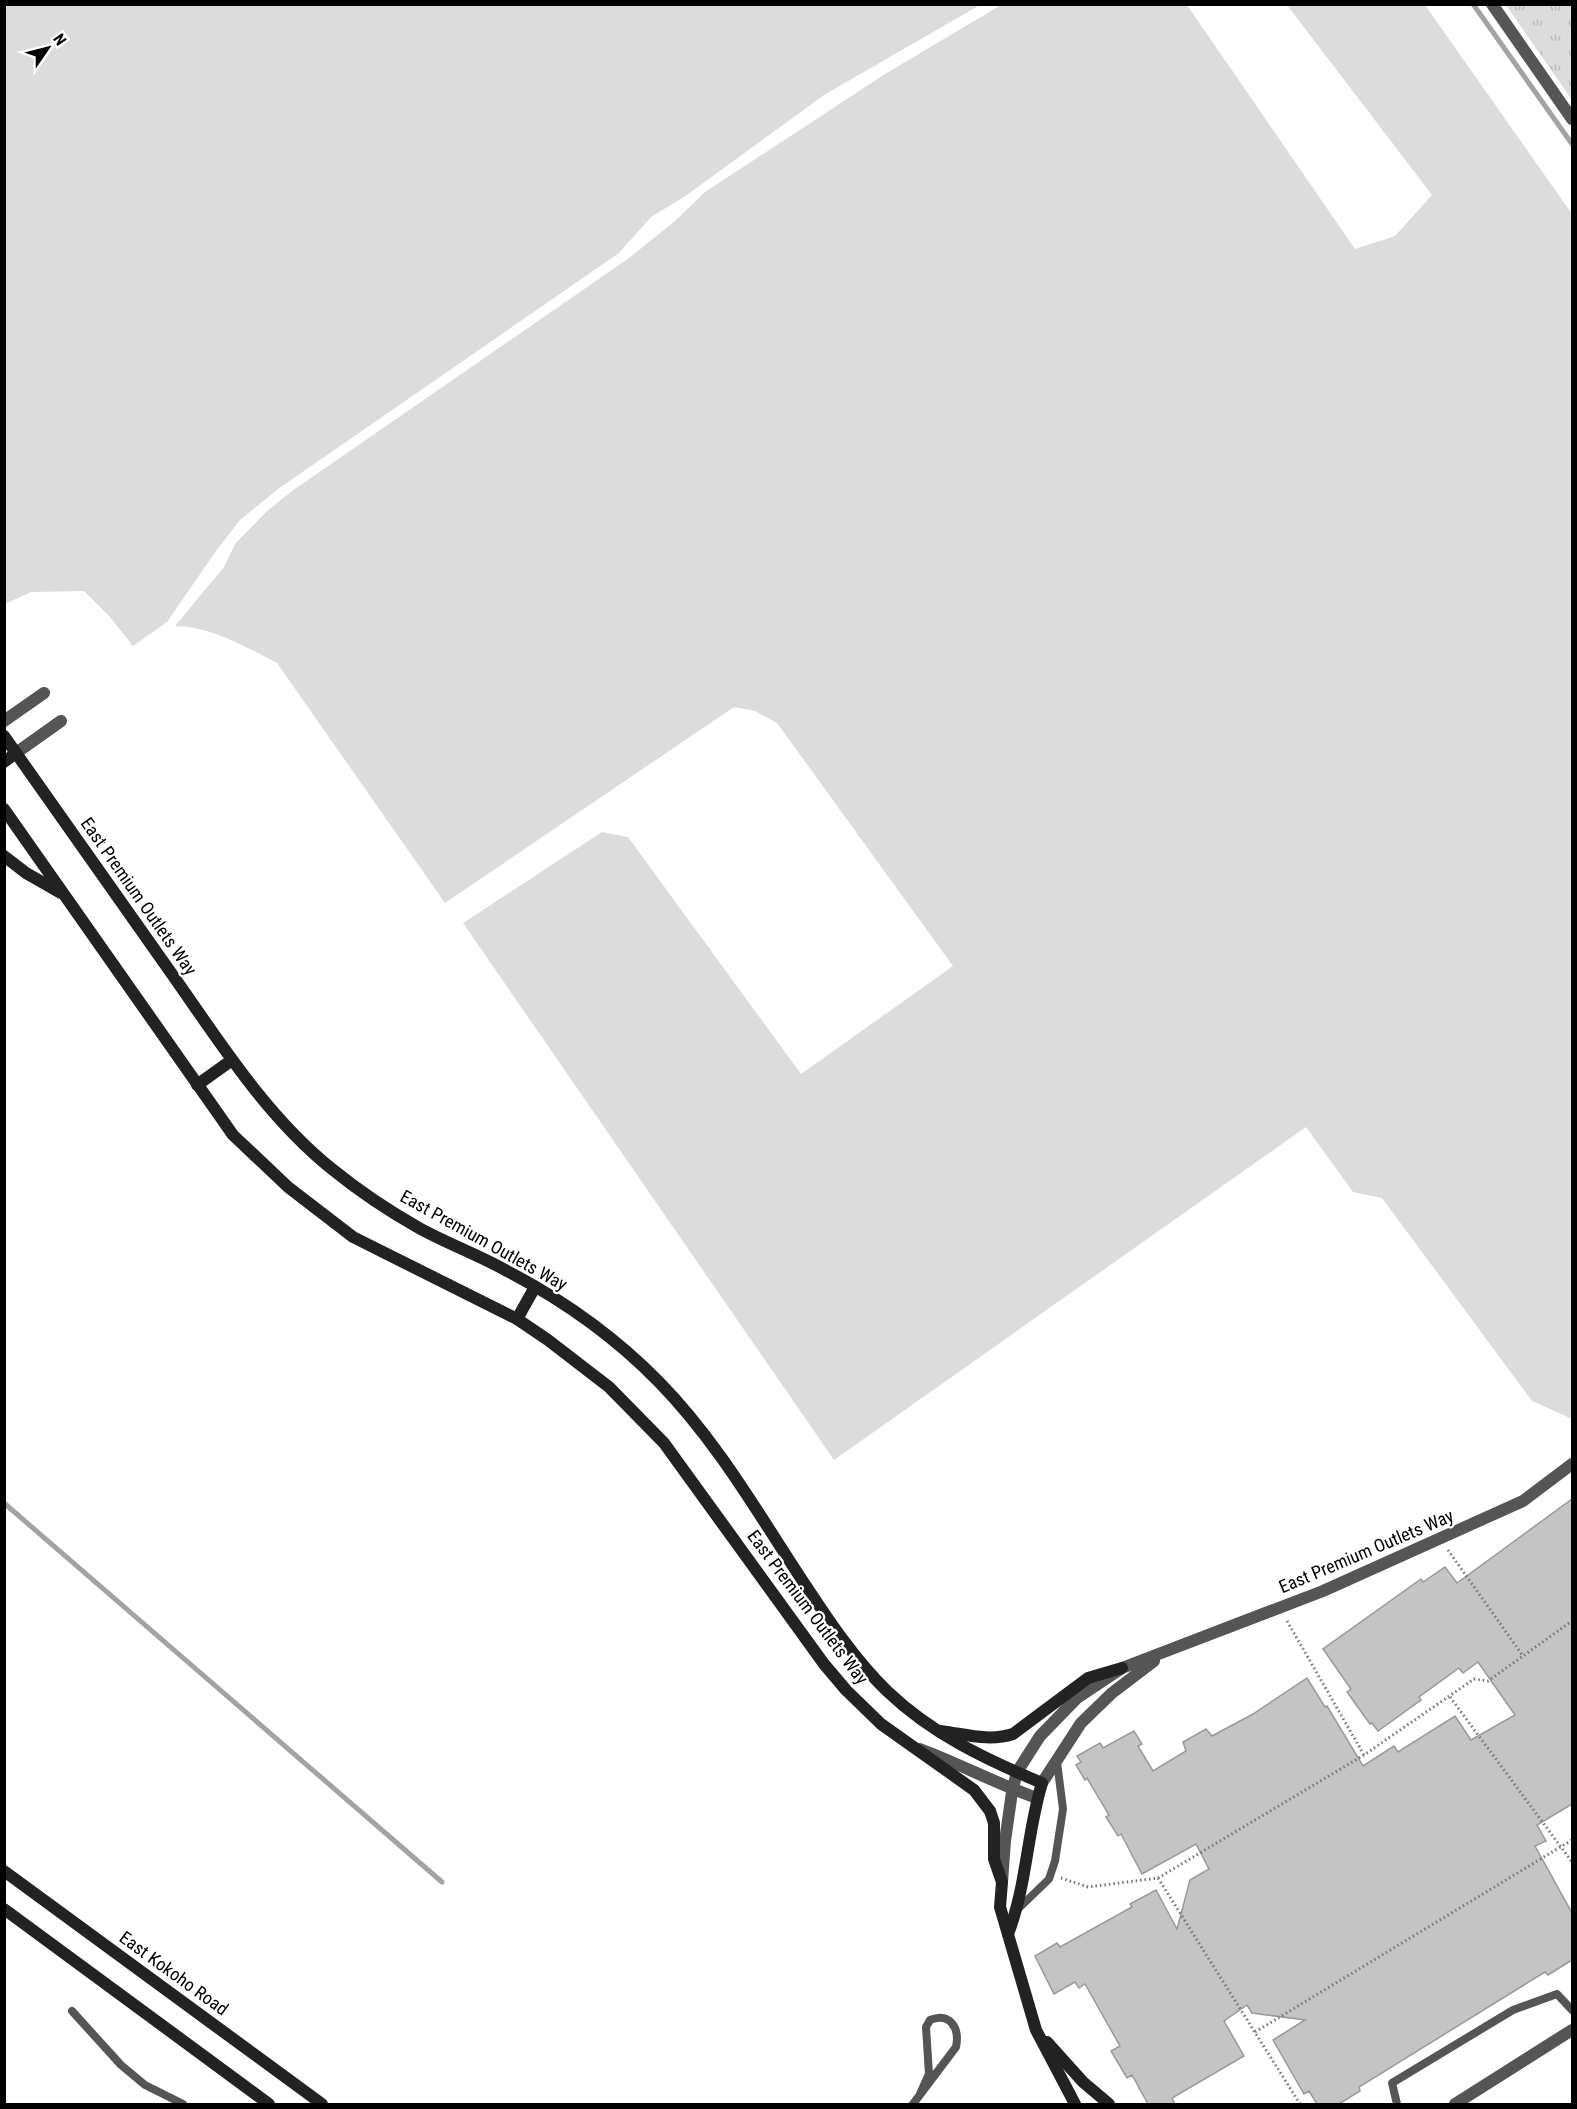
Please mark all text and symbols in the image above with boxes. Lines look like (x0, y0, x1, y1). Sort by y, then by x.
north arrow (18, 18, 78, 78)
text: N (49, 30, 70, 49)
street label: East Premium Outlets Way (77, 813, 202, 979)
street label: East Premium Outlets Way (397, 1185, 572, 1295)
street label: East Premium Outlets Way (1276, 1505, 1457, 1597)
street label: East Premium Outlets Way (743, 1526, 873, 1689)
street label: East Kokoho Road (116, 1927, 232, 2019)

